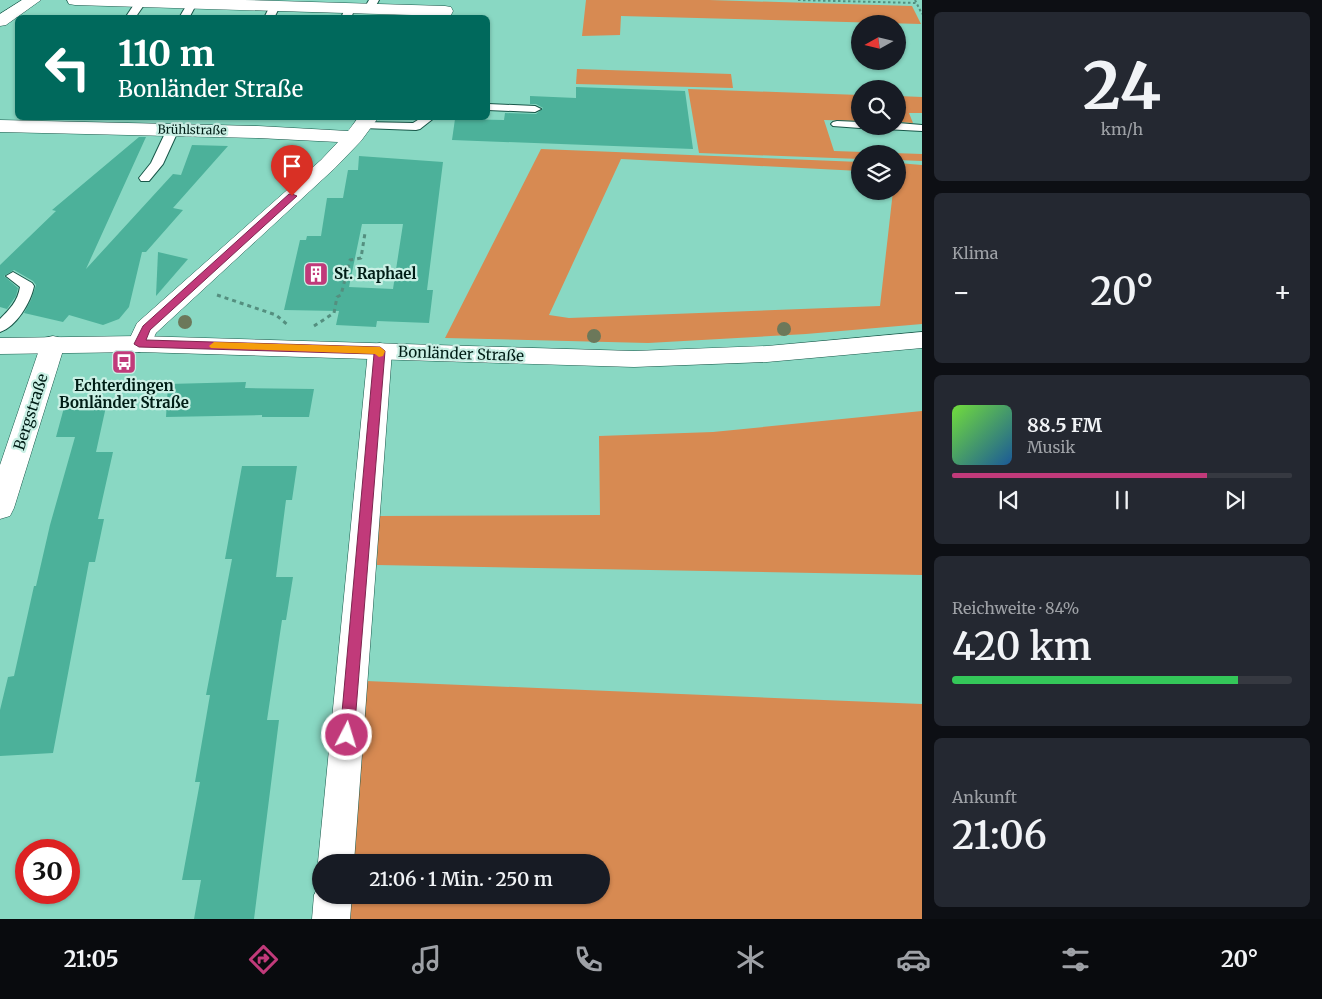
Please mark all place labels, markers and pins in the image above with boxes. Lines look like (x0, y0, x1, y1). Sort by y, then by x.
pin (271, 145, 313, 196)
building icon: St. Raphael (303, 261, 329, 287)
place label: St. Raphael (334, 264, 416, 283)
bus stop icon: Echterdingen Bonländer Straße (111, 349, 137, 375)
place label: Echterdingen Bonländer Straße (59, 376, 189, 412)

